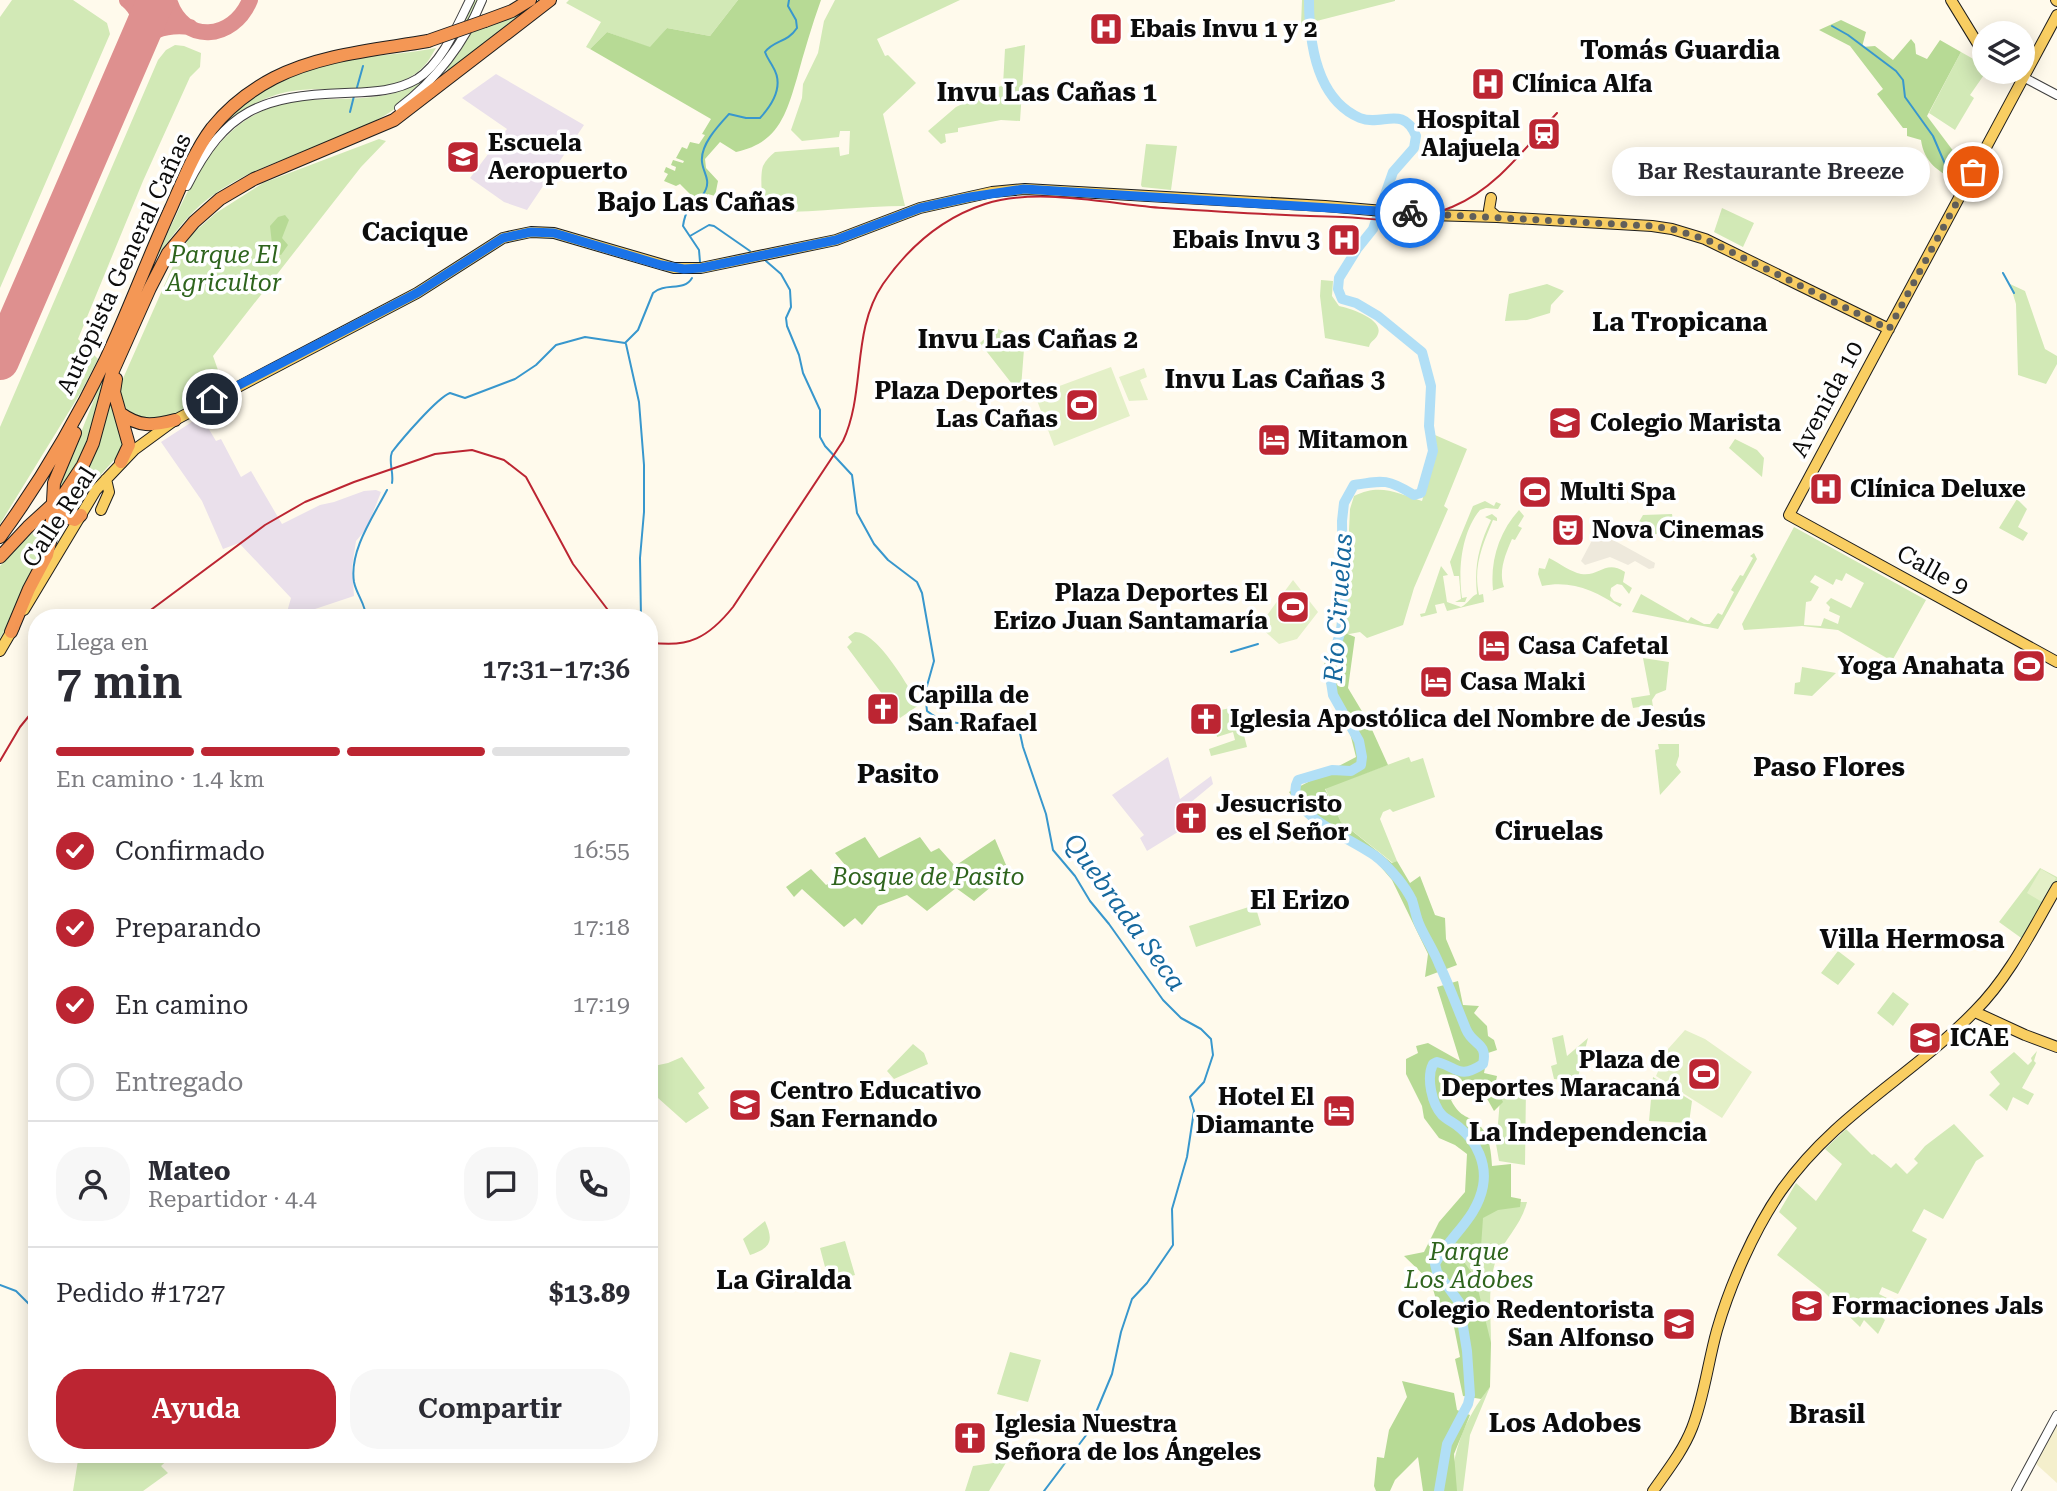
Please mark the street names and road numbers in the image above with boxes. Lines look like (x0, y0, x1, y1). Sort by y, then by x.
street label: Autopista General Cañas (51, 129, 197, 399)
street label: Avenida 10 (1785, 336, 1869, 462)
street label: Calle Real (16, 462, 102, 572)
street label: Calle 9 (1892, 539, 1974, 601)

